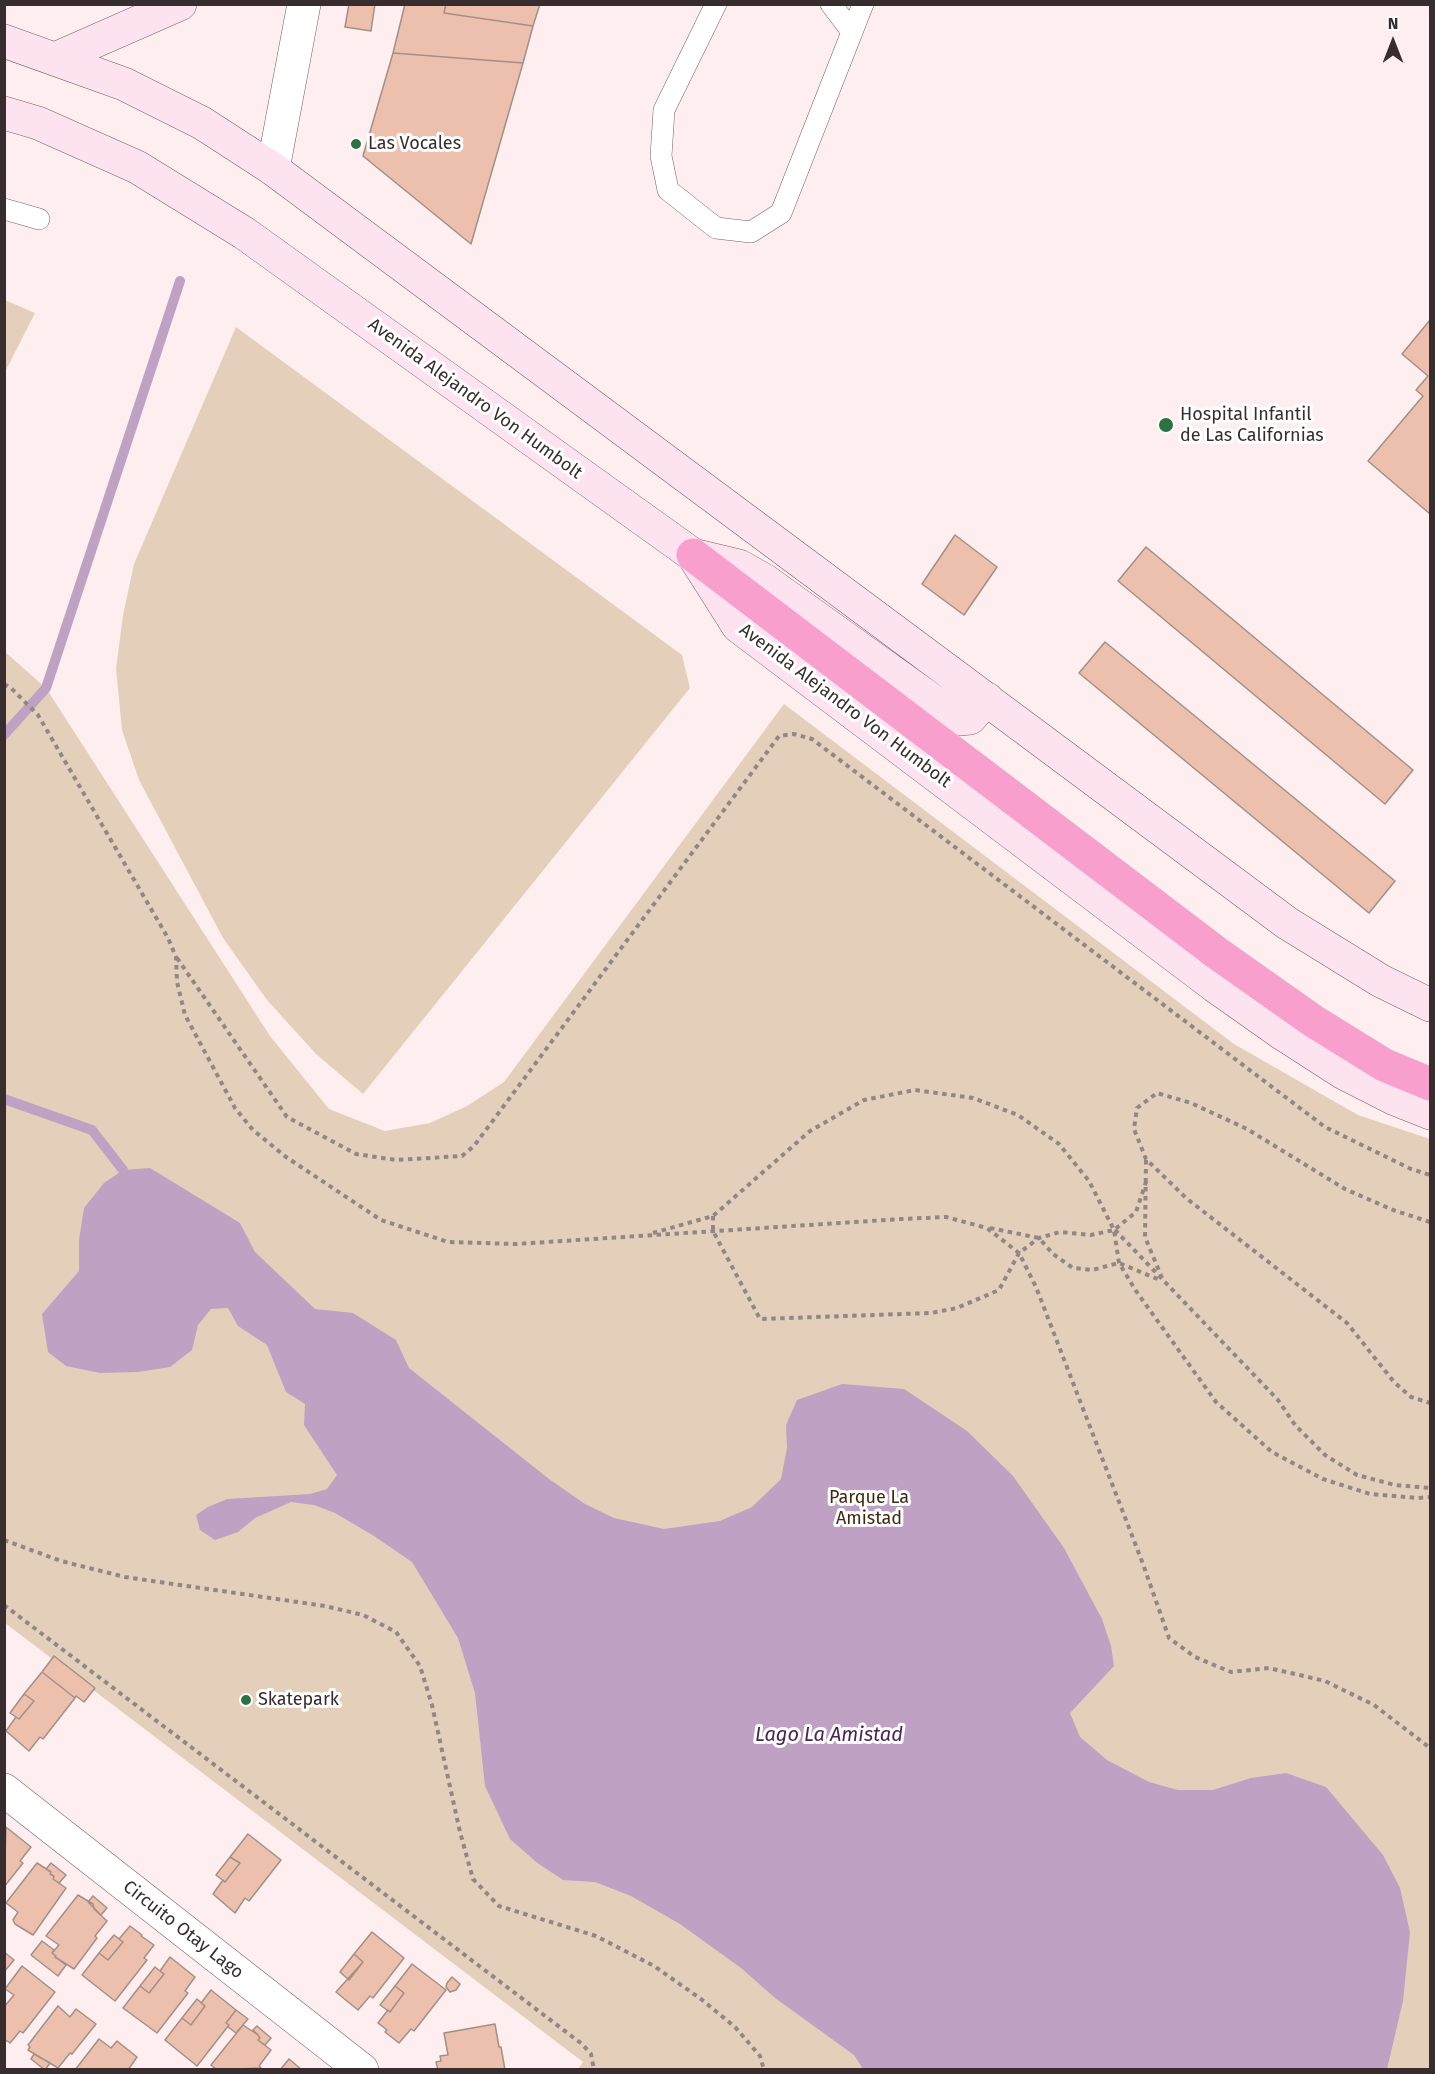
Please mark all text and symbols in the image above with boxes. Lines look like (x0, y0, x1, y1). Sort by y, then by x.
north arrow (1363, 12, 1423, 72)
text: N (1388, 14, 1398, 33)
place label: Las Vocales (368, 133, 461, 155)
marker: Las Vocales (349, 137, 363, 151)
street label: Avenida Alejandro Von Humbolt (364, 314, 586, 484)
place label: Hospital Infantil de Las Californias (1180, 404, 1324, 446)
marker: Hospital Infantil de Las Californias (1157, 416, 1175, 434)
street label: Avenida Alejandro Von Humbolt (735, 619, 955, 793)
park label: Parque La Amistad (829, 1487, 909, 1530)
place label: Skatepark (258, 1689, 339, 1711)
marker: Skatepark (239, 1693, 253, 1707)
water label: Lago La Amistad (755, 1723, 903, 1747)
street label: Circuito Otay Lago (118, 1876, 248, 1984)

